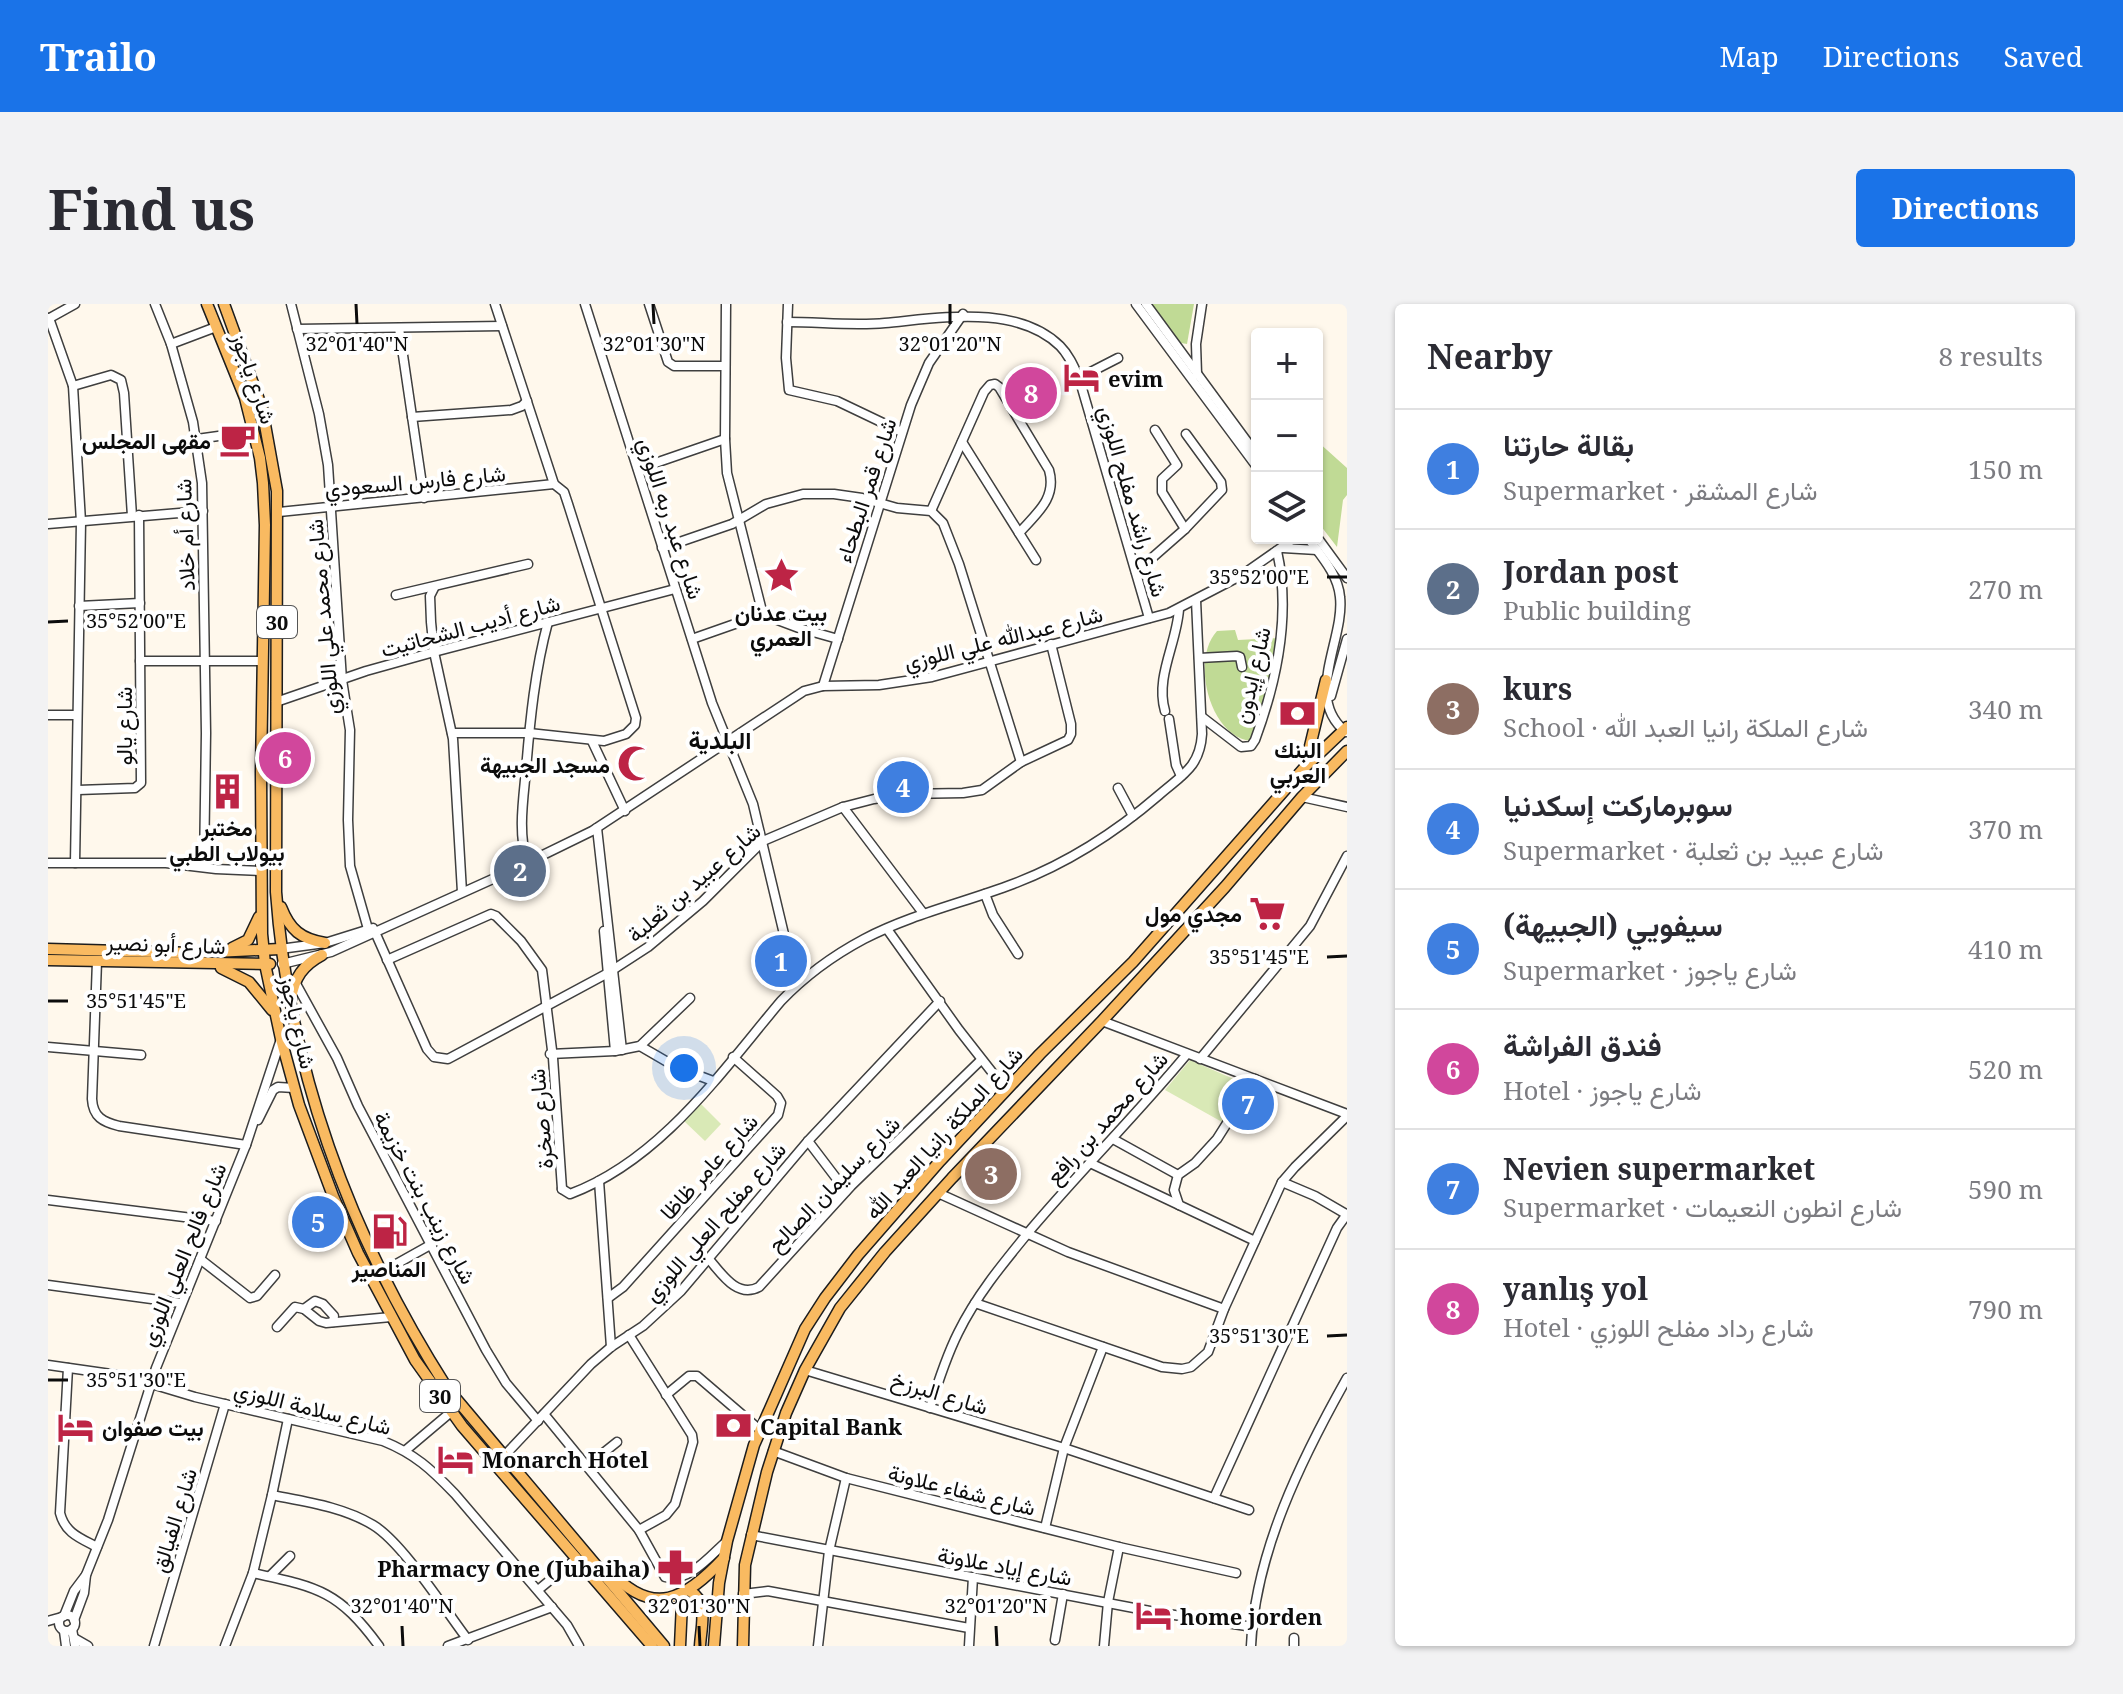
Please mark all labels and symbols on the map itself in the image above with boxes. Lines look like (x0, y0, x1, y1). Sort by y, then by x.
street label: شارع ياجوز (224, 327, 285, 428)
text: 32°01'40"N (306, 330, 408, 357)
text: 32°01'30"N (603, 330, 705, 357)
text: 32°01'20"N (899, 330, 1001, 357)
hotel icon: evim (1063, 359, 1101, 397)
pin: 8 (1005, 363, 1057, 423)
place label: evim (1108, 363, 1164, 393)
street label: شارع راشد مفلح اللوزي (1088, 402, 1176, 602)
street label: شارع قمر البطحاء (827, 414, 903, 566)
cafe icon: مقهى المجلس (218, 421, 256, 459)
place label: مقهى المجلس (82, 425, 211, 455)
street label: شارع عبد ربه اللوزي (627, 433, 712, 604)
street label: شارع فارس السعودي (323, 457, 507, 508)
street label: شارع أم خلاد (167, 478, 202, 592)
street label: شارع محمد علي اللوزي (298, 517, 350, 716)
place icon: بيت عدنان العمري (762, 557, 800, 595)
text: 35°52'00"E (1209, 563, 1309, 590)
street label: شارع أديب الشحاتيت (377, 587, 563, 664)
place label: بيت عدنان العمري (735, 597, 827, 657)
street label: شارع عبدالله علي اللوزي (900, 598, 1107, 681)
road number: 30 (257, 606, 297, 638)
text: 35°52'00"E (86, 607, 186, 634)
street label: شارع إيدون (1225, 624, 1278, 726)
street label: شارع يالو (108, 687, 139, 765)
bank icon: البنك العربي (1279, 694, 1317, 732)
district label: البلدية (689, 723, 751, 756)
pin: 6 (259, 728, 311, 788)
place label: البنك العربي (1270, 734, 1326, 794)
mosque icon: مسجد الجبيهة (617, 745, 655, 783)
place label: مسجد الجبيهة (480, 749, 610, 779)
pin: 4 (877, 757, 929, 817)
building icon: مختبر بيولاب الطبي (208, 772, 246, 810)
place label: مختبر بيولاب الطبي (169, 812, 285, 872)
street label: شارع عبيد بن ثعلبة (620, 816, 767, 949)
pin: 2 (494, 841, 546, 901)
supermarket icon: مجدي مول (1249, 894, 1287, 932)
place label: مجدي مول (1145, 898, 1242, 933)
street label: شارع أبو نصير (105, 926, 226, 961)
pin: 1 (755, 931, 807, 991)
text: 35°51'45"E (1209, 943, 1309, 970)
street label: شارع ياجوز (273, 972, 324, 1072)
text: 35°51'45"E (86, 987, 186, 1014)
street label: شارع الملكة رانيا العبد الله (857, 1039, 1030, 1226)
street label: شارع محمد بن رافع (1038, 1044, 1174, 1191)
your location (664, 1048, 704, 1088)
street label: شارع صخرة (521, 1068, 560, 1170)
pin: 7 (1222, 1074, 1274, 1134)
street label: شارع زينب بنت خزيمة (367, 1105, 484, 1289)
street label: شارع عامر ظاظا (652, 1106, 764, 1226)
street label: شارع سليمان الصالح (760, 1108, 907, 1258)
street label: شارع مفلح العلي اللوزي (636, 1135, 796, 1311)
pin: 3 (965, 1144, 1017, 1204)
street label: شارع فالح العلي اللوزي (132, 1158, 237, 1352)
pin: 5 (292, 1192, 344, 1252)
fuel station icon: المناصير (370, 1213, 408, 1251)
place label: المناصير (351, 1253, 426, 1283)
text: 35°51'30"E (1209, 1322, 1309, 1349)
street label: شارع البرزخ (888, 1363, 992, 1422)
text: 35°51'30"E (86, 1366, 186, 1393)
street label: شارع سلامة اللوزي (230, 1373, 395, 1446)
road number: 30 (420, 1380, 460, 1412)
bank icon: Capital Bank (715, 1407, 753, 1445)
hotel icon: بيت صفوان (57, 1408, 95, 1446)
place label: Capital Bank (760, 1411, 902, 1441)
place label: بيت صفوان (102, 1412, 204, 1442)
hotel icon: Monarch Hotel (437, 1440, 475, 1478)
place label: Monarch Hotel (482, 1444, 649, 1474)
street label: شارع شفاء علاونة (885, 1456, 1039, 1523)
street label: شارع الفيالق (143, 1464, 204, 1576)
street label: شارع إياد علاونة (935, 1538, 1075, 1593)
pharmacy icon: Pharmacy One (Jubaiha) (657, 1549, 695, 1587)
place label: Pharmacy One (Jubaiha) (377, 1553, 650, 1583)
text: 32°01'40"N (351, 1592, 453, 1619)
text: 32°01'30"N (648, 1592, 750, 1619)
text: 32°01'20"N (945, 1592, 1047, 1619)
hotel icon: home jorden (1135, 1597, 1173, 1635)
place label: home jorden (1180, 1601, 1323, 1631)

